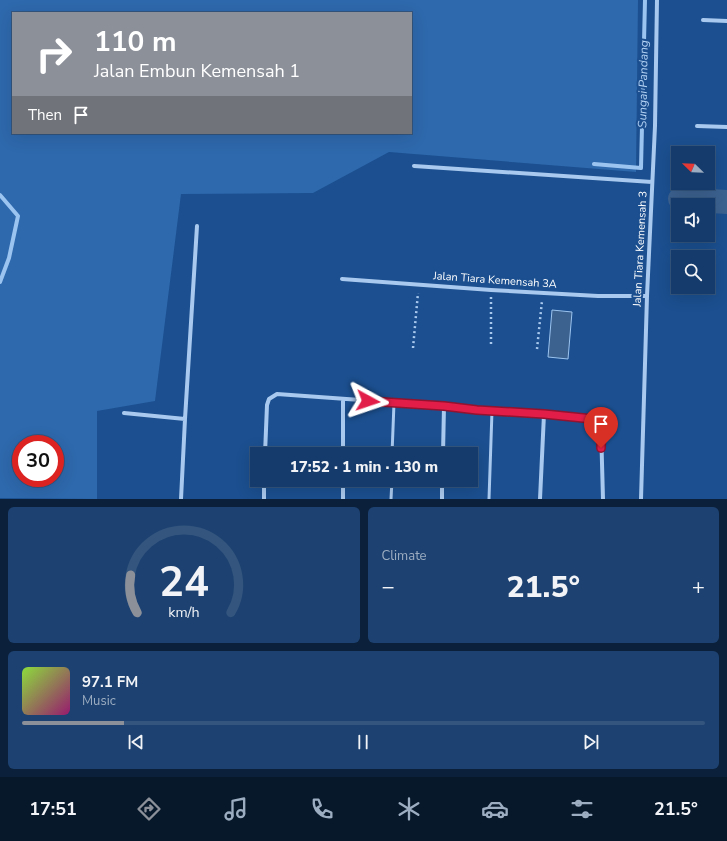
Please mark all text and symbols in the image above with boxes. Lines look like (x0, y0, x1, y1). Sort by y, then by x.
text: 110 m (94, 23, 177, 61)
icon: right (28, 28, 80, 80)
water label: Sungai Pandang (634, 40, 652, 128)
text: Jalan Embun Kemensah 1 (94, 59, 300, 83)
icon: arrive (70, 104, 92, 126)
text: Then (28, 105, 62, 125)
north arrow (671, 146, 715, 190)
map controls (671, 146, 715, 294)
street label: Jalan Tiara Kemensah 3 (629, 191, 651, 308)
button: sound (671, 198, 715, 242)
button: search (671, 250, 715, 294)
street label: Jalan Tiara Kemensah 3A (432, 268, 557, 292)
position arrow (347, 380, 389, 422)
pin (584, 407, 618, 448)
icon: arrive (590, 413, 612, 435)
speed limit sign: 30 (12, 435, 64, 487)
text: 17:52 · 1 min · 130 m (290, 457, 438, 477)
text: Climate (382, 547, 427, 565)
text: 24 (159, 554, 209, 611)
text: 21.5° (507, 567, 580, 608)
text: − (382, 572, 395, 602)
text: + (692, 572, 705, 602)
text: km/h (168, 603, 199, 622)
text: 97.1 FM (82, 672, 138, 692)
text: Music (82, 692, 116, 710)
icon: previous (125, 731, 147, 753)
icon: pause (352, 731, 374, 753)
icon: next (580, 731, 602, 753)
icon: directions (135, 795, 163, 823)
icon: music (222, 795, 250, 823)
icon: phone (308, 795, 336, 823)
icon: climate (395, 795, 423, 823)
icon: car (481, 795, 509, 823)
icon: filters (568, 795, 596, 823)
text: 17:51 (29, 797, 77, 821)
text: 21.5° (654, 797, 698, 821)

